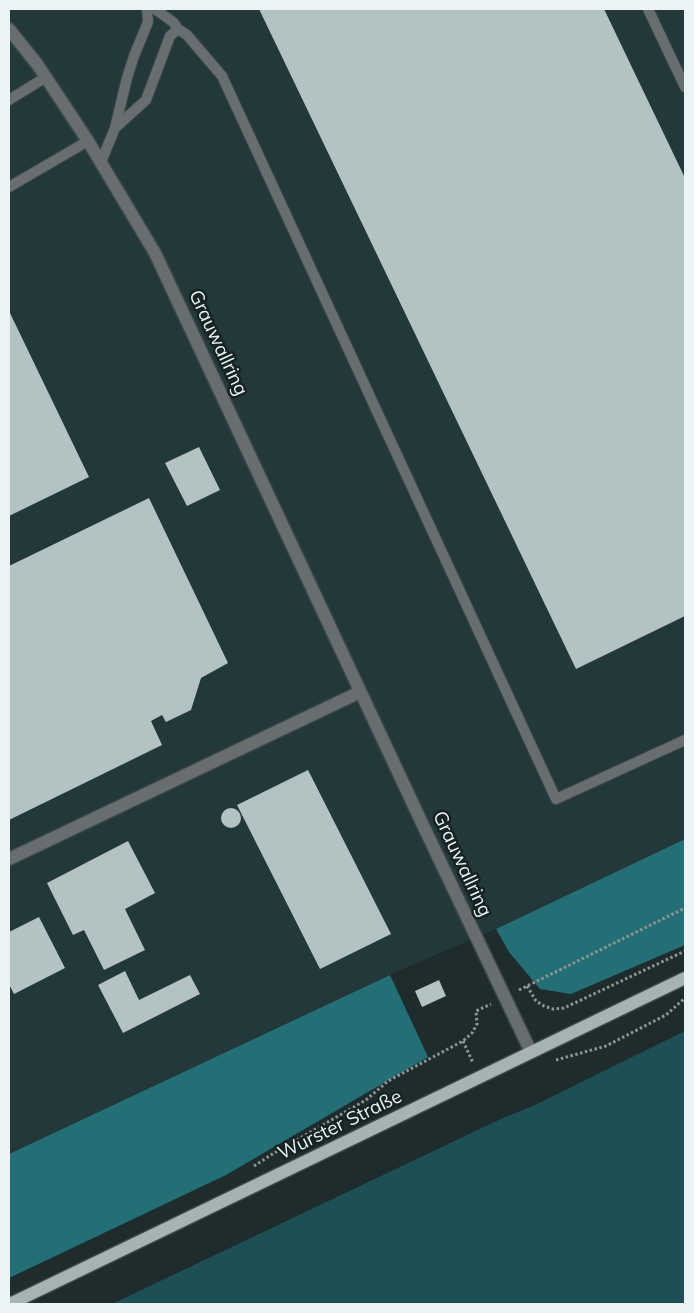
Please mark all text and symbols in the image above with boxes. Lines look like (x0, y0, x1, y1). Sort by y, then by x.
street label: Grauwallring (184, 287, 252, 399)
street label: Grauwallring (428, 808, 496, 920)
street label: Wurster Straße (274, 1085, 406, 1165)

